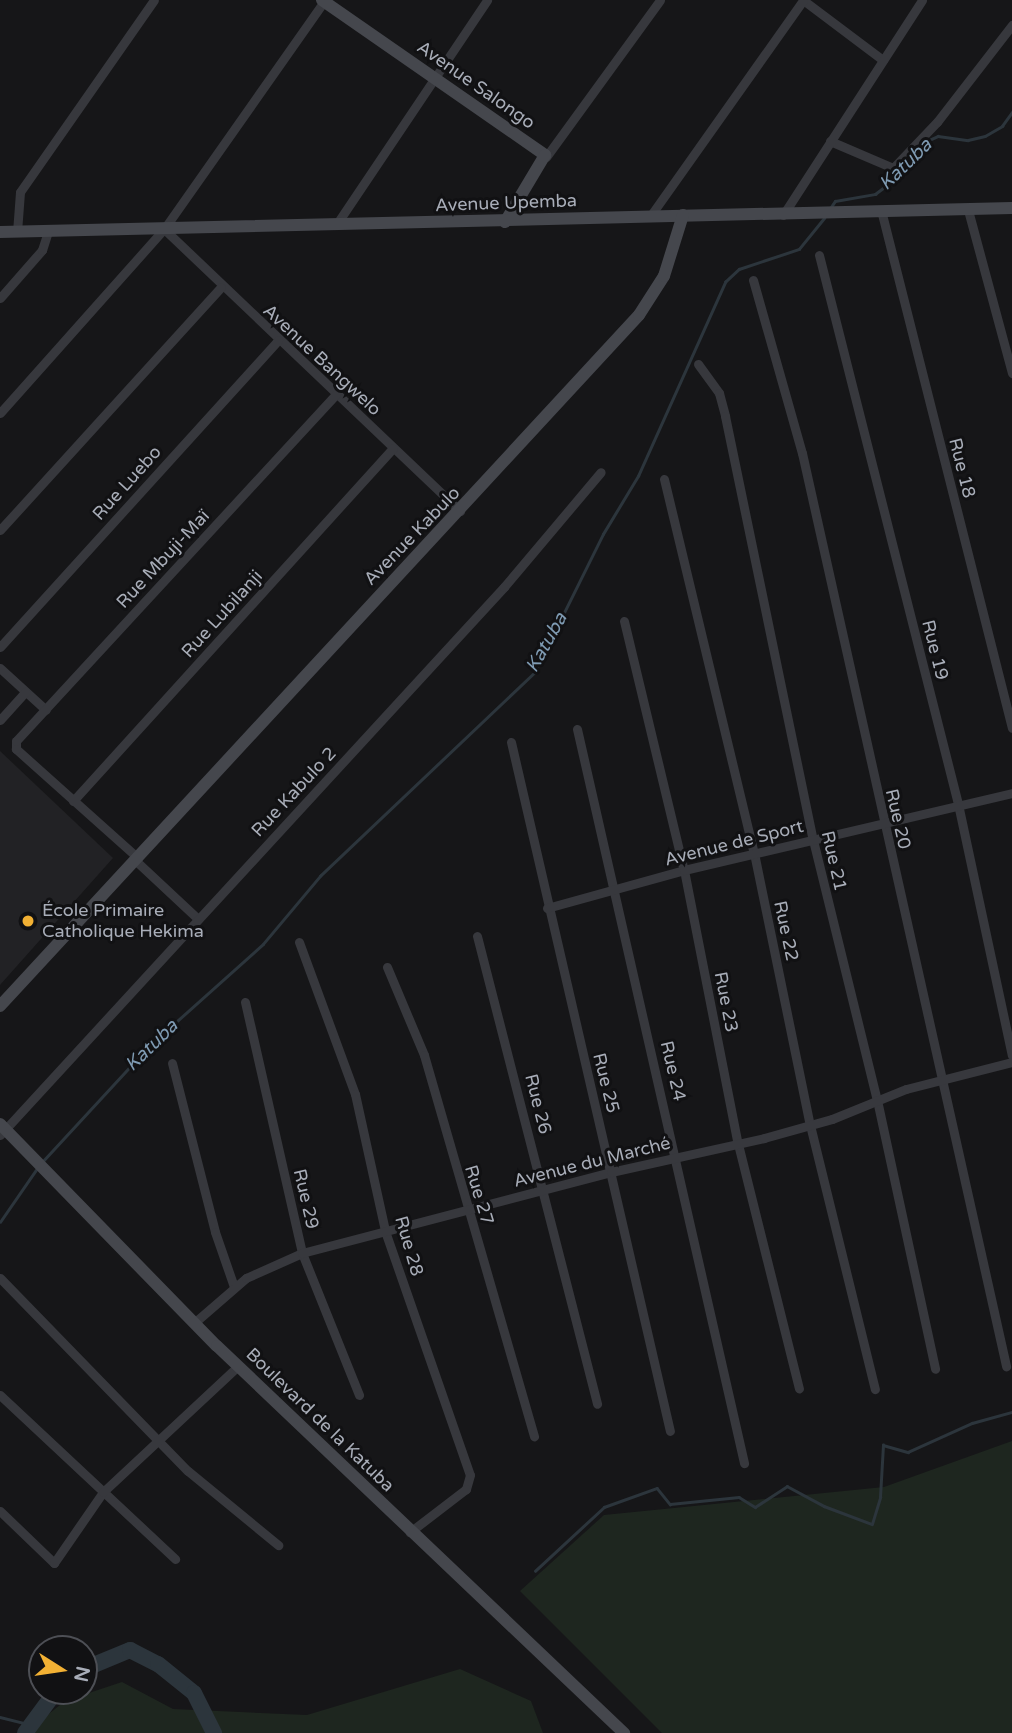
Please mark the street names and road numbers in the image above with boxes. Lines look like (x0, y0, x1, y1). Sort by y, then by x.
street label: Avenue Salongo (413, 36, 539, 134)
street label: Avenue Upemba (435, 190, 577, 216)
street label: Avenue Bangwelo (258, 300, 386, 420)
street label: Rue 18 (944, 436, 980, 500)
street label: Rue Luebo (88, 441, 166, 525)
street label: Avenue Kabulo (359, 482, 465, 590)
street label: Rue Mbuji-Maï (112, 505, 214, 613)
street label: Rue Lubilanji (177, 566, 267, 662)
street label: Rue 19 (917, 618, 953, 682)
street label: Rue Kabulo 2 (247, 743, 341, 841)
street label: Rue 20 (881, 787, 915, 851)
street label: Avenue de Sport (662, 815, 806, 871)
street label: Rue 21 (817, 829, 851, 893)
street label: Rue 22 (769, 899, 803, 963)
street label: Rue 23 (710, 970, 742, 1034)
street label: Rue 24 (656, 1039, 690, 1103)
street label: Rue 25 (588, 1051, 624, 1115)
street label: Rue 26 (520, 1072, 556, 1136)
street label: Avenue du Marché (511, 1132, 673, 1192)
street label: Rue 27 (460, 1163, 498, 1227)
street label: Rue 29 (289, 1167, 323, 1231)
street label: Rue 28 (390, 1214, 428, 1278)
street label: Boulevard de la Katuba (241, 1344, 399, 1496)

